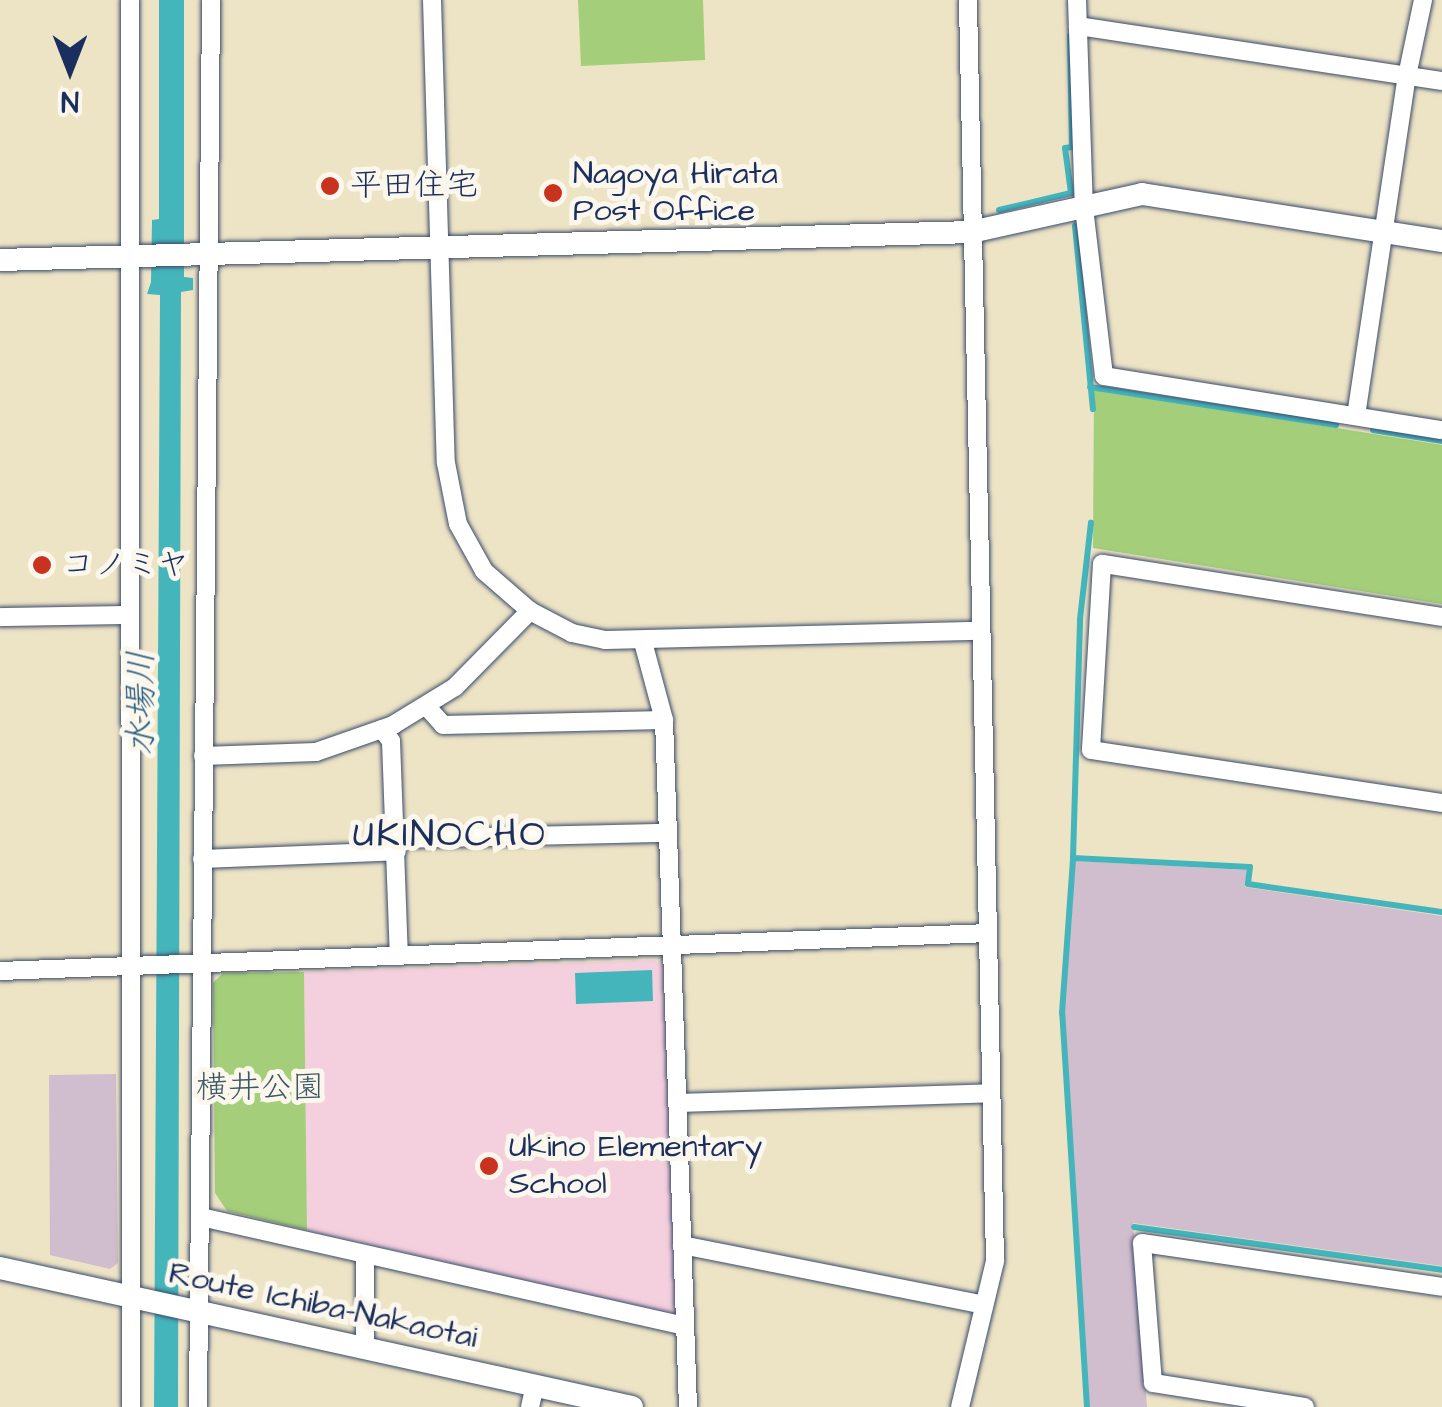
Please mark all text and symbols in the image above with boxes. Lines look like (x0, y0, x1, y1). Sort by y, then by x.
north arrow (20, 20, 120, 120)
text: N (61, 81, 79, 120)
place label: Nagoya Hirata Post Office (573, 156, 778, 231)
place label: 平田住宅 (350, 167, 478, 205)
marker: 平田住宅 (319, 175, 341, 197)
marker: Nagoya Hirata Post Office (542, 182, 564, 204)
place label: コノミヤ (62, 546, 190, 584)
marker: コノミヤ (31, 554, 53, 576)
water label: 水場川 (121, 651, 163, 755)
district label: UKINOCHO (353, 813, 547, 859)
park label: 横井公園 (196, 1069, 324, 1107)
place label: Ukino Elementary School (509, 1129, 762, 1204)
marker: Ukino Elementary School (478, 1155, 500, 1177)
street label: Route Ichiba-Nakaotai (165, 1255, 481, 1357)

